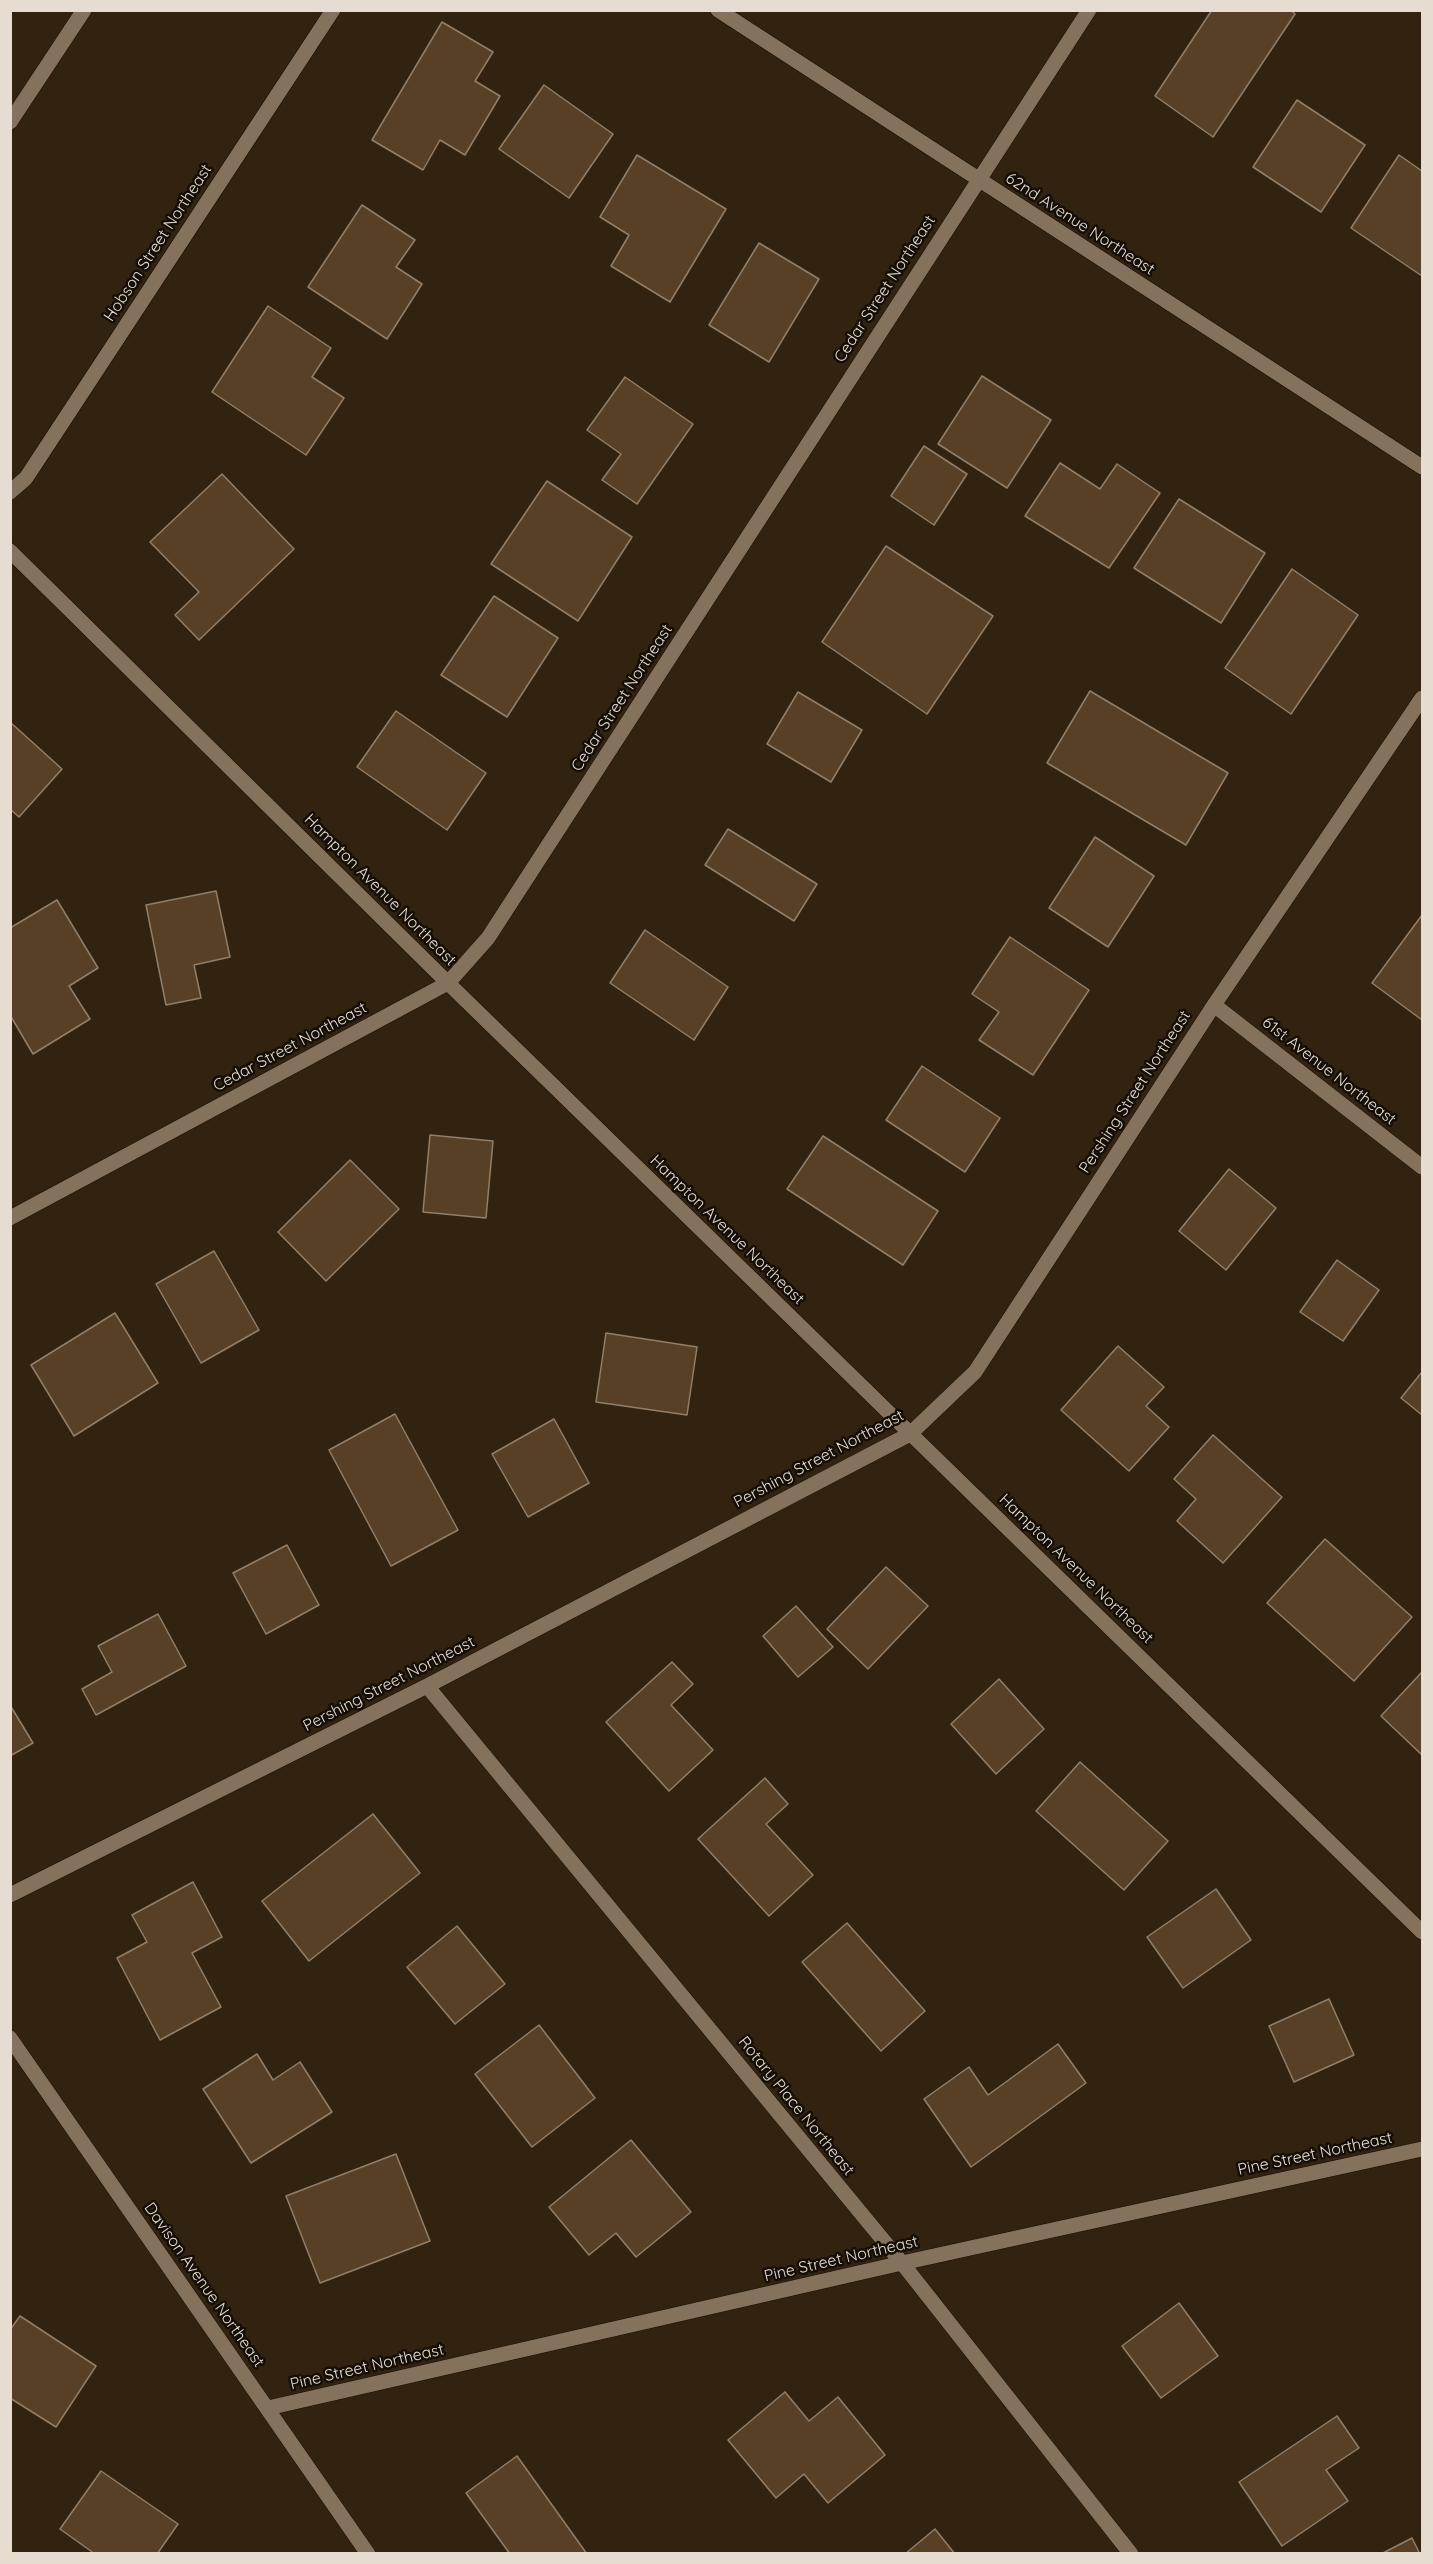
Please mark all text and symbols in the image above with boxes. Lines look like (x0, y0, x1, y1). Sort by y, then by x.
street label: Hobson Street Northeast (100, 161, 216, 325)
street label: 62nd Avenue Northeast (1002, 169, 1158, 279)
street label: Cedar Street Northeast (830, 212, 940, 366)
street label: Cedar Street Northeast (567, 621, 677, 775)
street label: Hampton Avenue Northeast (300, 810, 460, 970)
street label: Cedar Street Northeast (210, 998, 370, 1096)
street label: Pershing Street Northeast (1075, 1007, 1195, 1177)
street label: 61st Avenue Northeast (1258, 1013, 1400, 1129)
street label: Hampton Avenue Northeast (646, 1151, 808, 1309)
street label: Pershing Street Northeast (731, 1406, 907, 1512)
street label: Hampton Avenue Northeast (995, 1490, 1157, 1648)
street label: Pershing Street Northeast (300, 1632, 478, 1736)
street label: Rotary Place Northeast (734, 2033, 858, 2179)
street label: Pine Street Northeast (1236, 2128, 1394, 2180)
street label: Davison Avenue Northeast (140, 2199, 268, 2371)
street label: Pine Street Northeast (762, 2232, 920, 2286)
street label: Pine Street Northeast (288, 2340, 446, 2394)

